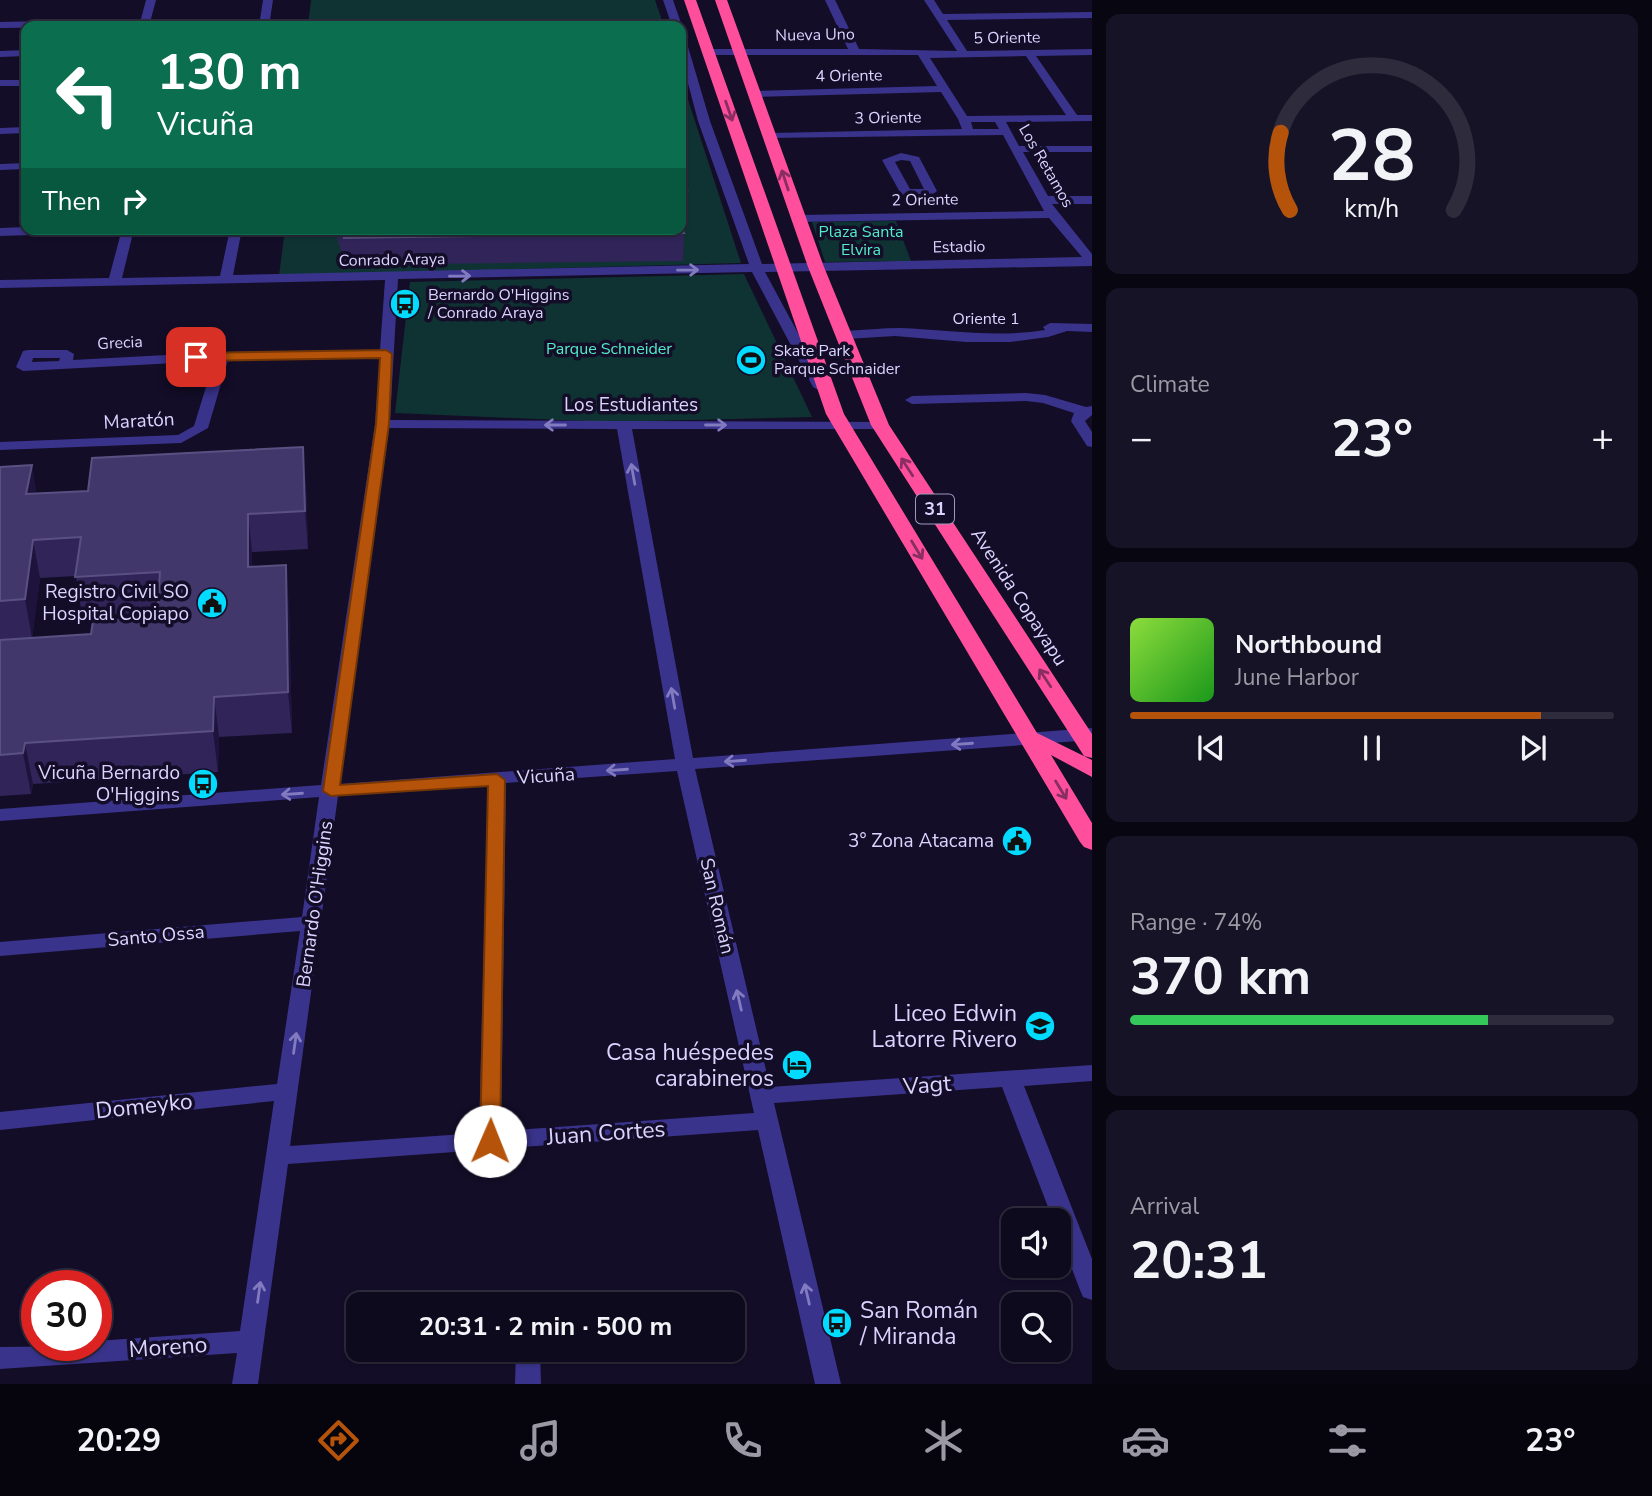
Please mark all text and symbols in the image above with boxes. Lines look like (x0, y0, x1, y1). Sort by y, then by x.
street label: Nueva Uno (775, 23, 855, 47)
street label: 5 Oriente (973, 26, 1041, 50)
text: 130 m (157, 39, 301, 106)
icon: left (42, 49, 133, 140)
street label: 4 Oriente (815, 64, 883, 88)
one-way arrow (724, 99, 736, 121)
text: Vicuña (157, 103, 254, 146)
street label: 3 Oriente (854, 106, 922, 130)
text: 28 (1328, 106, 1416, 206)
street label: Los Retamos (1013, 120, 1079, 212)
one-way arrow (778, 169, 791, 191)
icon: right (115, 182, 153, 220)
text: Then (42, 184, 101, 219)
street label: 2 Oriente (891, 188, 959, 212)
text: km/h (1344, 192, 1400, 226)
park label: Plaza Santa Elvira (819, 221, 903, 261)
street label: Estadio (932, 236, 986, 258)
street label: Conrado Araya (338, 248, 446, 272)
one-way arrow (676, 264, 699, 277)
one-way arrow (448, 269, 471, 283)
place label: Bernardo O'Higgins / Conrado Araya (427, 284, 570, 324)
bus stop icon: Bernardo O'Higgins / Conrado Araya (388, 287, 422, 321)
street label: Oriente 1 (952, 308, 1020, 330)
pin (166, 327, 226, 387)
street label: Grecia (97, 331, 143, 355)
icon: arrive (177, 338, 215, 376)
park label: Parque Schneider (546, 338, 672, 360)
place label: Skate Park Parque Schnaider (774, 340, 900, 380)
sports icon: Skate Park Parque Schnaider (734, 343, 768, 377)
text: Climate (1130, 369, 1210, 400)
street label: Los Estudiantes (564, 392, 698, 418)
text: 23° (1331, 403, 1413, 474)
street label: Maratón (103, 406, 175, 436)
text: − (1130, 413, 1153, 464)
text: + (1591, 413, 1614, 464)
one-way arrow (544, 418, 567, 432)
one-way arrow (705, 418, 728, 432)
one-way arrow (900, 457, 914, 477)
one-way arrow (626, 463, 639, 486)
road number: 31 (916, 494, 954, 524)
street label: Avenida Copayapu (965, 523, 1073, 671)
one-way arrow (910, 539, 924, 559)
place label: Registro Civil SO Hospital Copiapo (42, 579, 189, 627)
public building icon: Registro Civil SO Hospital Copiapo (195, 586, 229, 620)
text: Northbound (1235, 627, 1382, 662)
text: June Harbor (1235, 662, 1359, 693)
one-way arrow (1038, 669, 1052, 688)
one-way arrow (666, 687, 679, 710)
icon: previous (1192, 729, 1230, 767)
icon: pause (1353, 729, 1391, 767)
icon: next (1514, 729, 1552, 767)
one-way arrow (951, 738, 974, 751)
one-way arrow (725, 755, 747, 768)
place label: Vicuña Bernardo O'Higgins (37, 760, 180, 808)
street label: Vicuña (515, 761, 576, 791)
one-way arrow (606, 764, 629, 777)
bus stop icon: Vicuña Bernardo O'Higgins (186, 767, 220, 801)
one-way arrow (1054, 780, 1068, 800)
one-way arrow (282, 788, 304, 801)
street label: Bernardo O'Higgins (290, 819, 340, 989)
public building icon: 3° Zona Atacama (1000, 824, 1034, 858)
place label: 3° Zona Atacama (848, 828, 994, 854)
street label: San Román (693, 856, 741, 956)
text: Range · 74% (1130, 907, 1262, 938)
street label: Santo Ossa (106, 919, 206, 953)
text: 370 km (1130, 941, 1311, 1012)
one-way arrow (732, 989, 745, 1012)
place label: Liceo Edwin Latorre Rivero (872, 998, 1017, 1055)
school or university icon: Liceo Edwin Latorre Rivero (1023, 1009, 1057, 1043)
one-way arrow (289, 1032, 302, 1055)
place label: Casa huéspedes carabineros (606, 1037, 774, 1094)
hotel icon: Casa huéspedes carabineros (780, 1048, 814, 1082)
street label: Vagt (901, 1068, 953, 1102)
street label: Domeyko (94, 1085, 194, 1127)
position arrow (453, 1104, 527, 1178)
street label: Juan Cortes (545, 1113, 666, 1153)
text: Arrival (1130, 1191, 1199, 1222)
map controls (1001, 1208, 1071, 1362)
button: sound (1001, 1208, 1071, 1278)
text: 20:31 (1130, 1225, 1268, 1296)
speed limit sign: 30 (21, 1270, 112, 1361)
one-way arrow (252, 1281, 265, 1304)
one-way arrow (800, 1283, 813, 1306)
button: search (1001, 1292, 1071, 1362)
place label: San Román / Miranda (859, 1295, 978, 1352)
bus stop icon: San Román / Miranda (820, 1306, 854, 1340)
text: 20:31 · 2 min · 500 m (419, 1309, 672, 1344)
street label: Moreno (128, 1329, 208, 1365)
icon: directions (314, 1416, 363, 1465)
icon: music (516, 1416, 565, 1465)
icon: phone (718, 1416, 767, 1465)
icon: climate (919, 1416, 968, 1465)
icon: car (1121, 1416, 1170, 1465)
icon: filters (1323, 1416, 1372, 1465)
text: 20:29 (76, 1419, 161, 1462)
text: 23° (1525, 1419, 1575, 1462)

